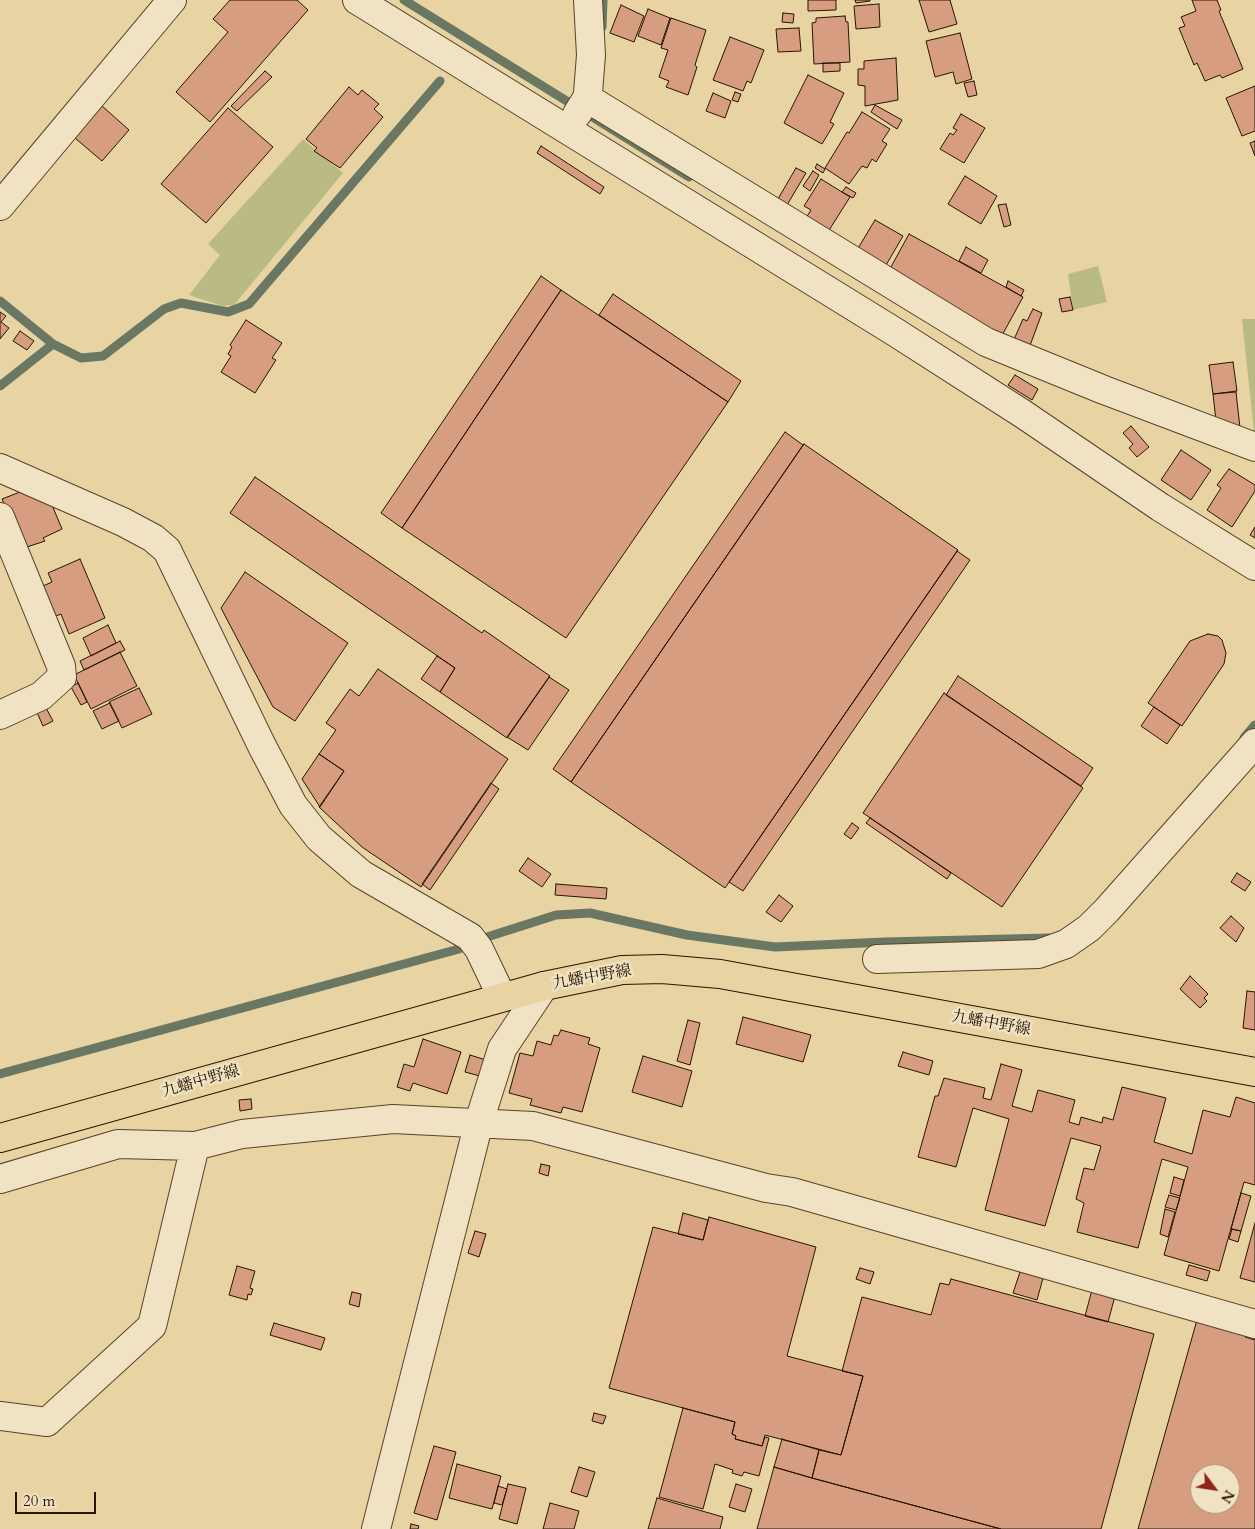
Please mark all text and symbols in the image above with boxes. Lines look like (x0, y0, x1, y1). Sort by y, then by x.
street label: 九蟠中野線 (551, 962, 633, 994)
street label: 九蟠中野線 (950, 1008, 1032, 1040)
street label: 九蟠中野線 (160, 1062, 242, 1102)
north arrow (1190, 1464, 1240, 1514)
scale bar (18, 1482, 99, 1514)
text: N (1216, 1486, 1239, 1507)
text: 20 m (23, 1491, 55, 1511)

